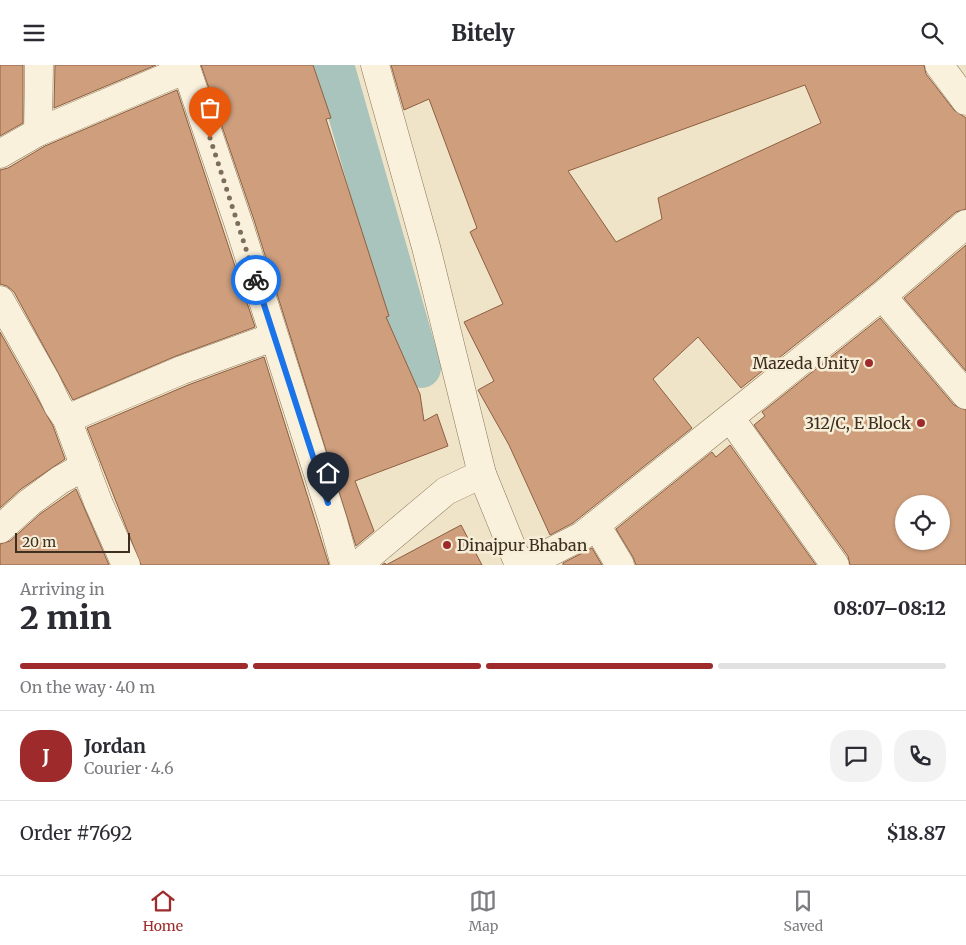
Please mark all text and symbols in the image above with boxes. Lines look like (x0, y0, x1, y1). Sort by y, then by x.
icon: menu (20, 19, 48, 47)
text: Bitely (451, 19, 515, 47)
icon: search (918, 19, 946, 47)
pin (189, 87, 231, 138)
icon: bag (196, 94, 224, 122)
courier (231, 255, 281, 305)
icon: bike (242, 266, 270, 294)
place label: Mazeda Unity (752, 353, 860, 373)
marker: Mazeda Unity (863, 357, 875, 369)
place label: 312/C, E Block (805, 413, 912, 433)
marker: 312/C, E Block (915, 417, 927, 429)
pin (307, 452, 349, 503)
icon: home (314, 459, 342, 487)
map controls (895, 495, 950, 550)
button: locate (895, 495, 950, 550)
scale bar (15, 530, 130, 553)
text: 20 m (22, 533, 56, 551)
place label: Dinajpur Bhaban (457, 535, 588, 555)
marker: Dinajpur Bhaban (441, 539, 453, 551)
text: Arriving in (20, 579, 105, 599)
text: 08:07–08:12 (833, 596, 946, 620)
text: 2 min (20, 598, 112, 638)
text: On the way · 40 m (20, 677, 155, 697)
button: chat (830, 730, 882, 782)
button: phone (894, 730, 946, 782)
text: Jordan (84, 734, 146, 758)
text: J (42, 744, 50, 768)
text: Courier · 4.6 (84, 758, 174, 778)
text: Order #7692 (20, 821, 132, 845)
text: $18.87 (886, 821, 946, 845)
tab: Home (143, 887, 183, 935)
tab: Map (468, 887, 498, 935)
tab: Saved (784, 887, 823, 935)

